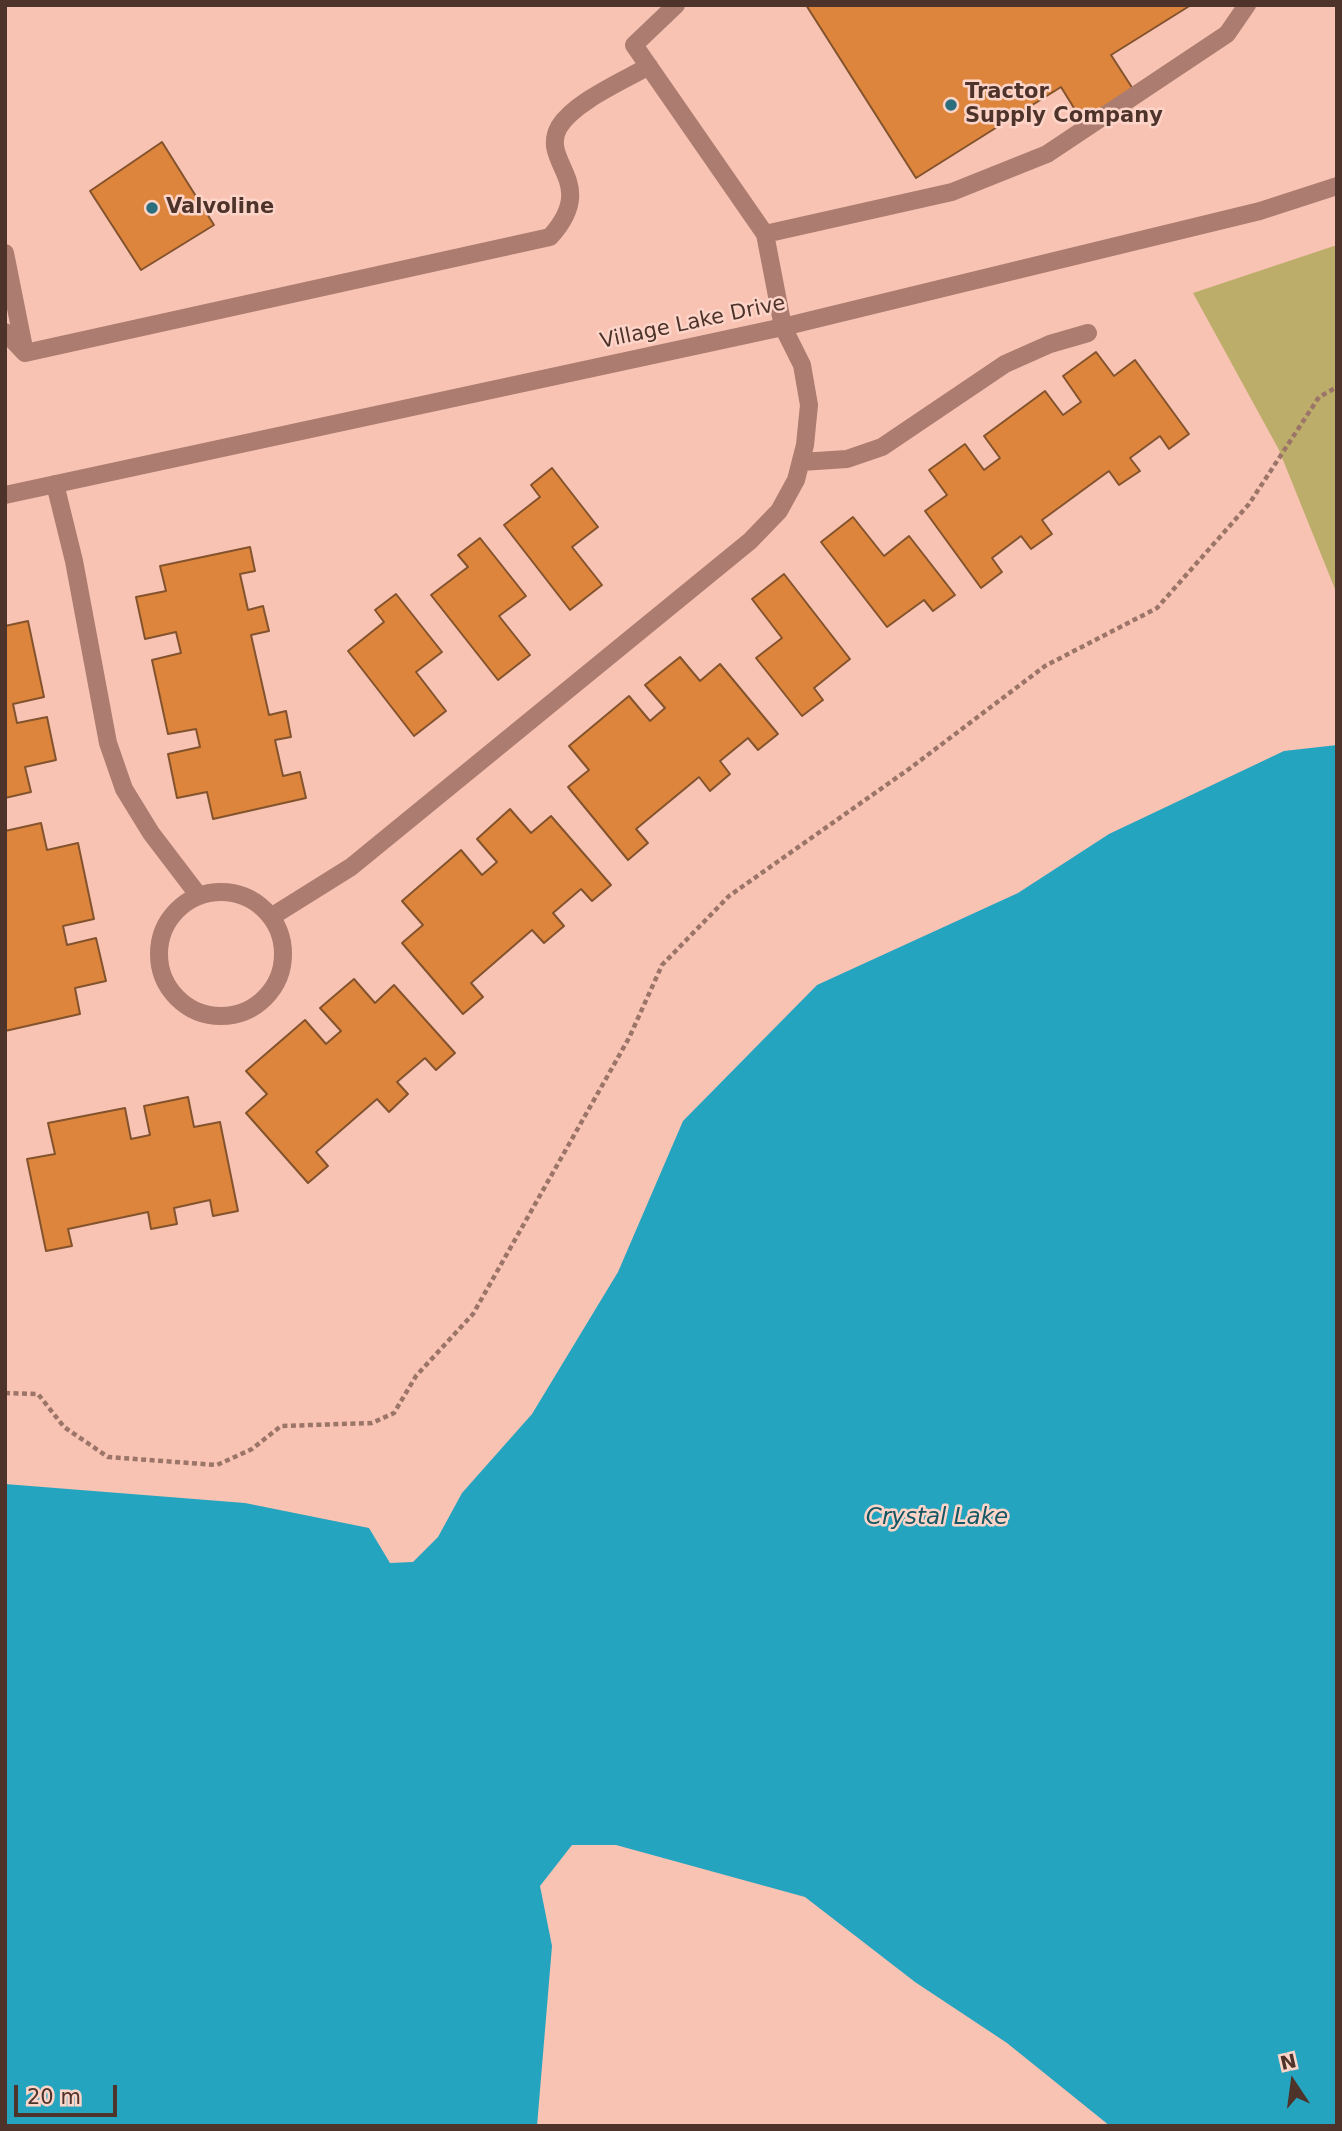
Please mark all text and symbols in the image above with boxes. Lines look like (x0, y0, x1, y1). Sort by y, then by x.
place label: Tractor Supply Company (965, 80, 1163, 130)
marker: Tractor Supply Company (943, 97, 959, 113)
place label: Valvoline (166, 195, 274, 221)
marker: Valvoline (144, 200, 160, 216)
street label: Village Lake Drive (598, 291, 788, 355)
water label: Crystal Lake (866, 1504, 1008, 1532)
north arrow (1258, 2047, 1328, 2117)
text: N (1278, 2049, 1298, 2074)
scale bar (18, 2072, 121, 2116)
text: 20 m (27, 2085, 81, 2109)

